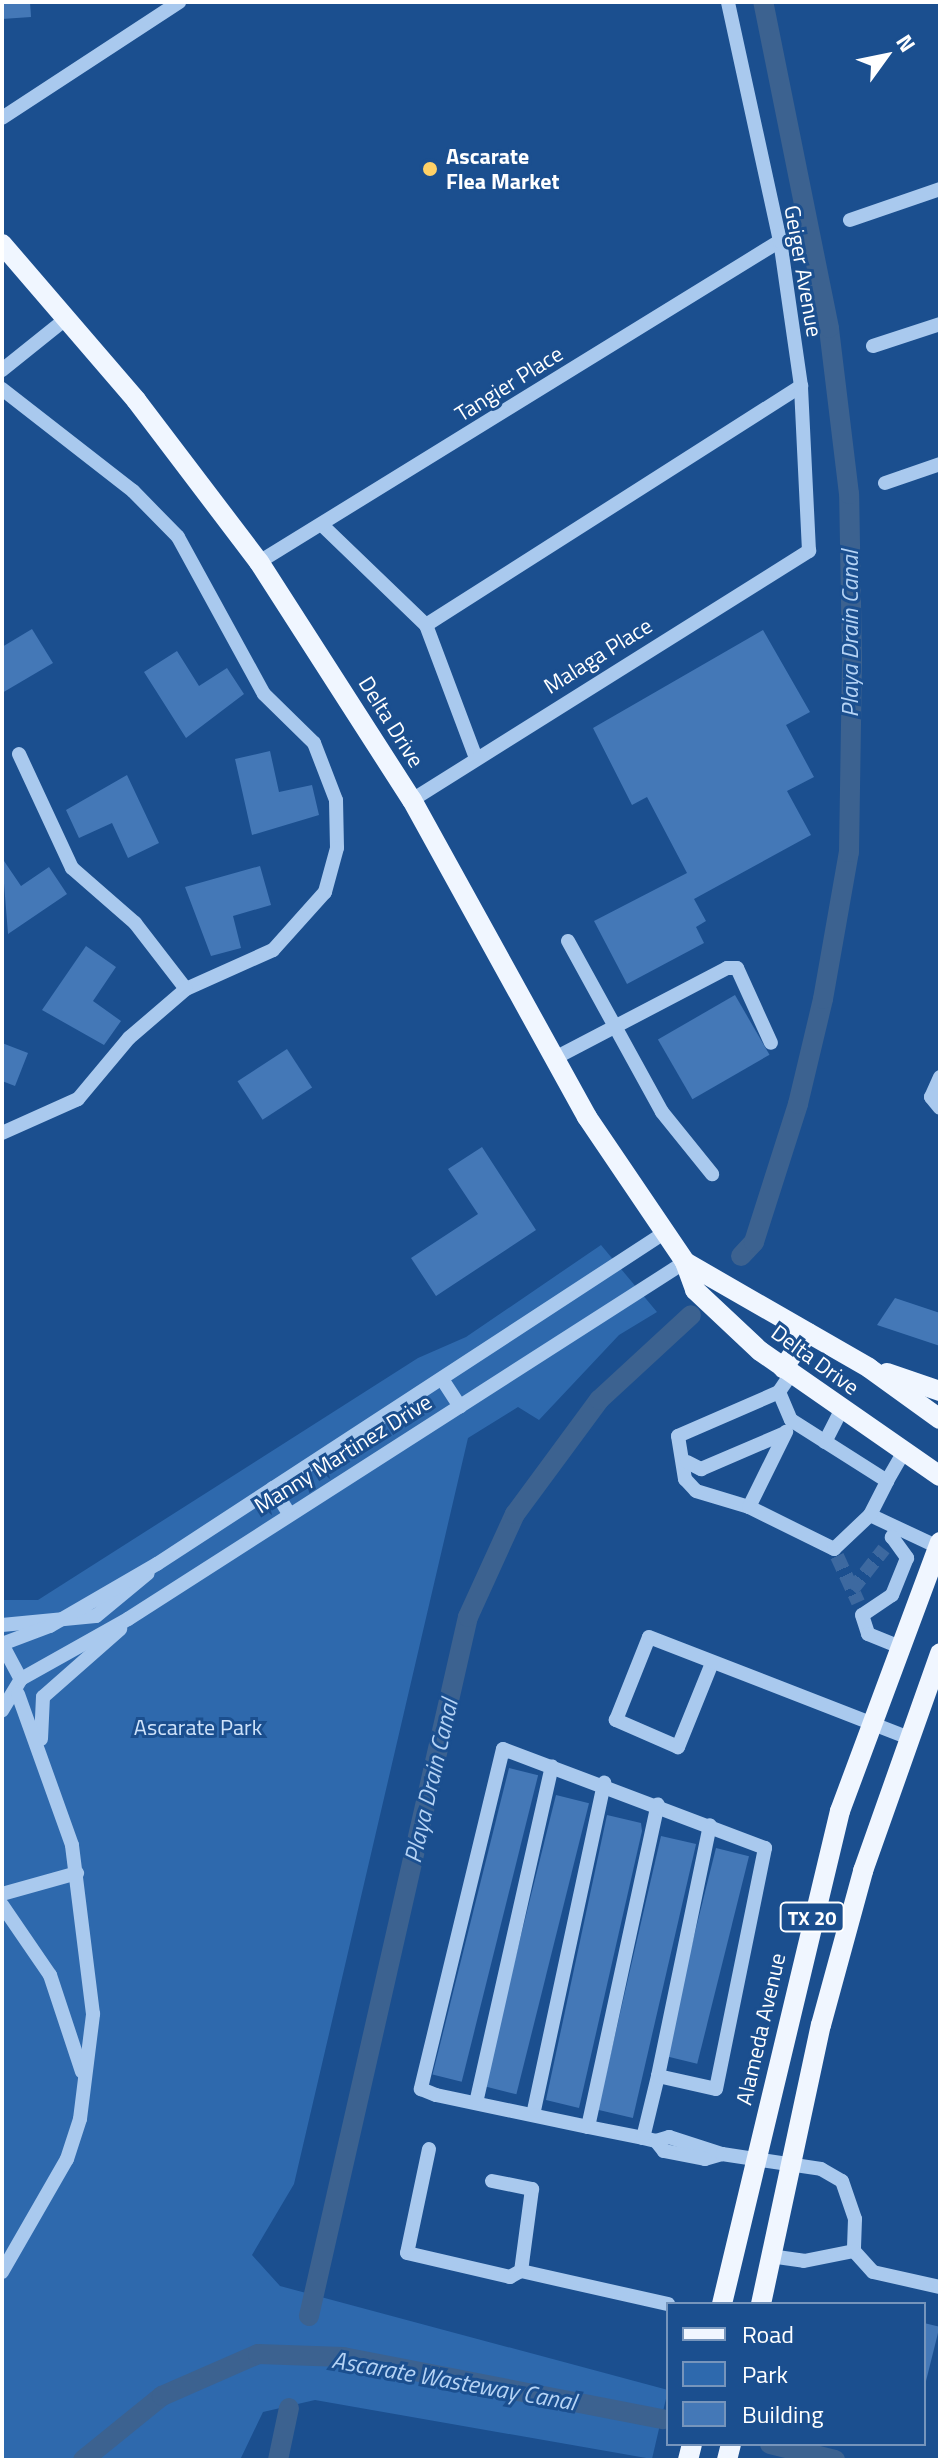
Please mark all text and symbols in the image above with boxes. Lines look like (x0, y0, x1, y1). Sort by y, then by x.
north arrow (846, 16, 926, 96)
text: N (888, 27, 925, 59)
place label: Ascarate Flea Market (446, 143, 560, 194)
marker: Ascarate Flea Market (421, 160, 439, 178)
street label: Geiger Avenue (778, 203, 828, 339)
street label: Tangier Place (450, 341, 568, 427)
water label: Playa Drain Canal (836, 550, 864, 718)
street label: Malaga Place (539, 612, 657, 700)
street label: Delta Drive (353, 672, 429, 772)
street label: Delta Drive (766, 1319, 864, 1401)
street label: Manny Martinez Drive (250, 1389, 436, 1519)
water label: Playa Drain Canal (398, 1696, 464, 1866)
park label: Ascarate Park (134, 1715, 262, 1741)
road number: TX 20 (778, 1901, 846, 1933)
street label: Alameda Avenue (731, 1951, 791, 2107)
legend (666, 2302, 926, 2446)
text: Road (742, 2316, 794, 2352)
water label: Ascarate Wasteway Canal (330, 2345, 578, 2417)
text: Park (742, 2356, 788, 2392)
text: Building (742, 2396, 824, 2432)

